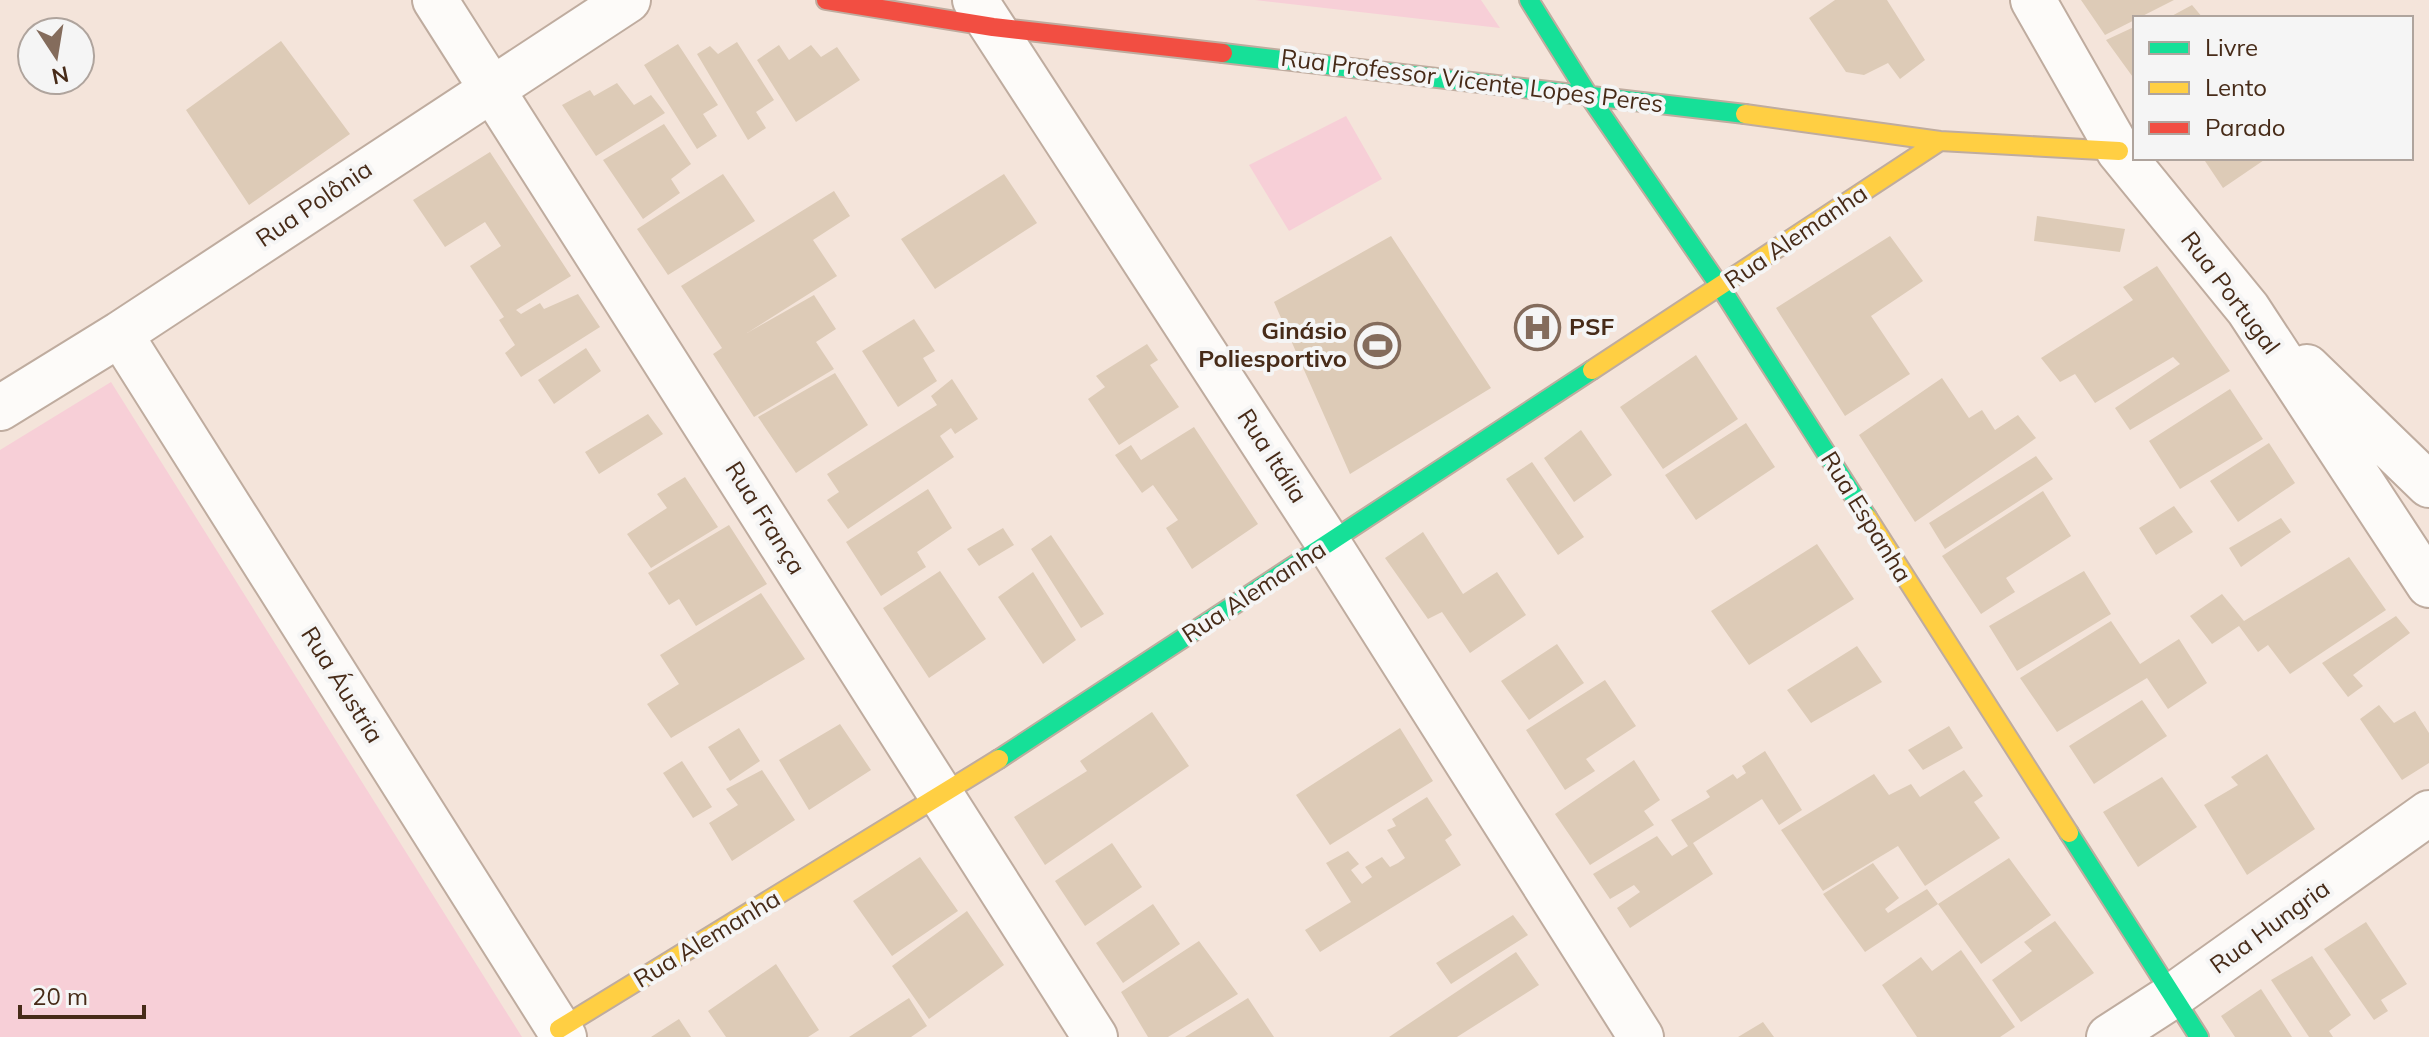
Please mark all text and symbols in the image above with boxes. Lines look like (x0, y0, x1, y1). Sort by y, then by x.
north arrow (16, 16, 96, 96)
legend (2133, 16, 2413, 160)
text: Livre (2205, 32, 2258, 62)
street label: Rua Professor Vicente Lopes Peres (1279, 42, 1665, 118)
text: N (49, 60, 71, 91)
text: Lento (2205, 72, 2267, 102)
text: Parado (2205, 112, 2286, 142)
street label: Rua Polônia (250, 153, 377, 253)
street label: Rua Alemanha (1718, 177, 1872, 295)
street label: Rua Portugal (2175, 225, 2287, 360)
hospital icon: PSF (1514, 303, 1562, 351)
place label: PSF (1569, 311, 1614, 341)
place label: Ginásio Poliesportivo (1198, 315, 1347, 373)
sports icon: Ginásio Poliesportivo (1354, 321, 1402, 369)
street label: Rua Itália (1231, 403, 1314, 508)
street label: Rua Espanha (1815, 446, 1919, 587)
street label: Rua França (719, 455, 812, 580)
street label: Rua Alemanha (1176, 534, 1331, 649)
street label: Rua Áustria (295, 621, 390, 748)
street label: Rua Hungria (2204, 873, 2335, 980)
street label: Rua Alemanha (628, 883, 785, 994)
scale bar (20, 969, 144, 1019)
text: 20 m (32, 981, 88, 1011)

